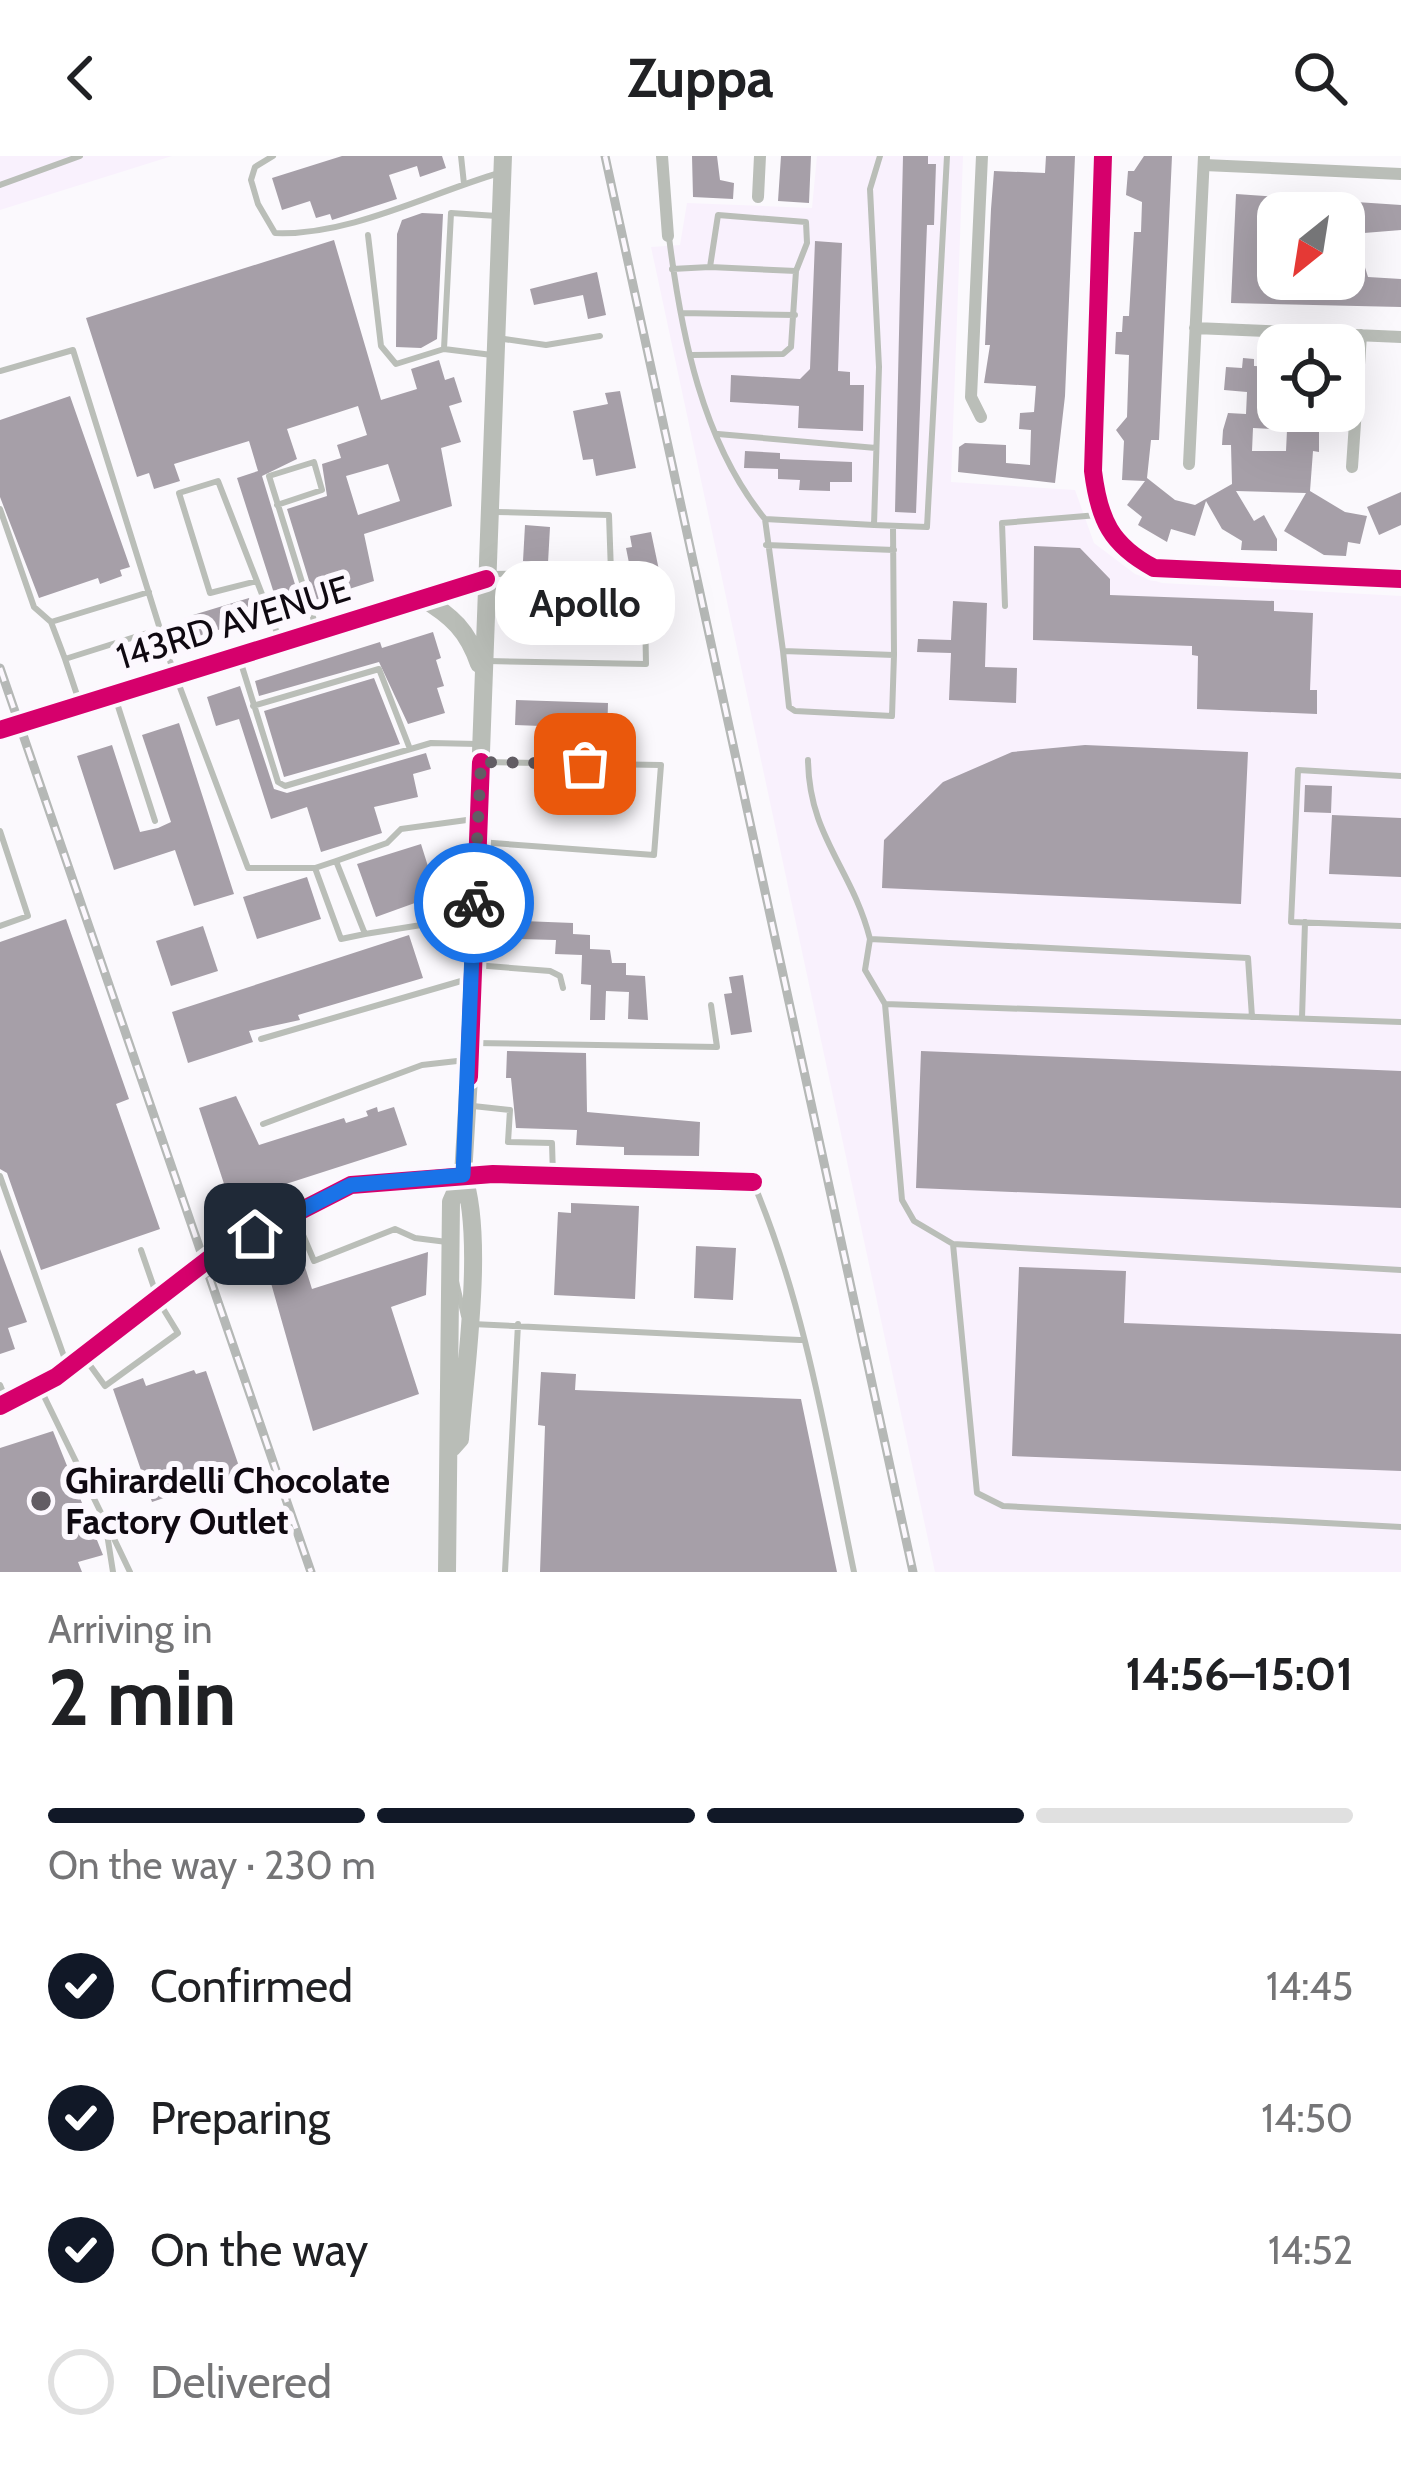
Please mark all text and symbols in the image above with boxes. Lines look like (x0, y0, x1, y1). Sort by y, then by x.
icon: back (48, 45, 114, 111)
text: Zuppa (627, 45, 774, 111)
icon: search (1287, 45, 1353, 111)
north arrow (1257, 192, 1365, 300)
map controls (1257, 192, 1365, 432)
button: locate (1257, 324, 1365, 432)
callout: Apollo (495, 560, 675, 644)
street label: 143RD AVENUE (111, 566, 355, 678)
text: Apollo (529, 579, 641, 627)
pin (534, 713, 636, 815)
icon: bag (552, 731, 618, 797)
courier (414, 843, 534, 963)
icon: bike (441, 870, 507, 936)
pin (204, 1183, 306, 1285)
icon: home (222, 1201, 288, 1267)
place label: Ghirardelli Chocolate Factory Outlet (65, 1458, 390, 1543)
marker: Ghirardelli Chocolate Factory Outlet (28, 1488, 54, 1514)
text: Arriving in (48, 1605, 212, 1653)
text: 14:56–15:01 (1126, 1647, 1353, 1701)
text: 2 min (48, 1650, 236, 1745)
text: On the way · 230 m (48, 1841, 376, 1889)
icon: check (48, 1953, 114, 2019)
text: Confirmed (150, 1959, 353, 2013)
text: 14:45 (1266, 1962, 1353, 2010)
icon: check (48, 2085, 114, 2151)
text: Preparing (150, 2091, 330, 2145)
text: 14:50 (1261, 2094, 1353, 2142)
icon: check (48, 2217, 114, 2283)
text: On the way (150, 2223, 368, 2277)
text: 14:52 (1268, 2226, 1353, 2274)
text: Delivered (150, 2355, 332, 2409)

